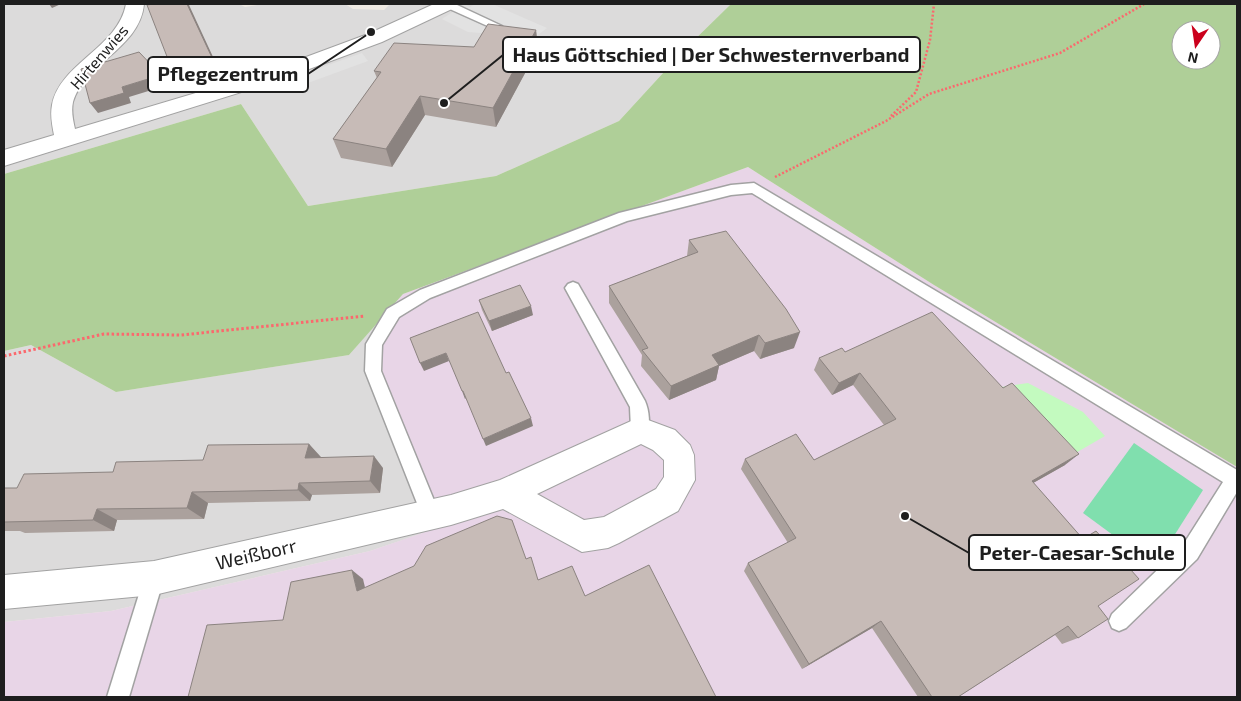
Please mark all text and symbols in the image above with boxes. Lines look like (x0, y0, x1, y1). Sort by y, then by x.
north arrow (1171, 20, 1221, 70)
street label: Hirtenwies (66, 21, 132, 93)
callout: Haus Göttschied | Der Schwesternverband (503, 37, 920, 72)
text: Haus Göttschied | Der Schwesternverband (513, 42, 909, 66)
text: N (1186, 49, 1200, 68)
callout: Pflegezentrum (148, 57, 308, 92)
text: Pflegezentrum (158, 61, 298, 85)
street label: Weißborr (213, 533, 299, 574)
callout: Peter-Caesar-Schule (969, 535, 1185, 570)
text: Peter-Caesar-Schule (979, 540, 1175, 564)

